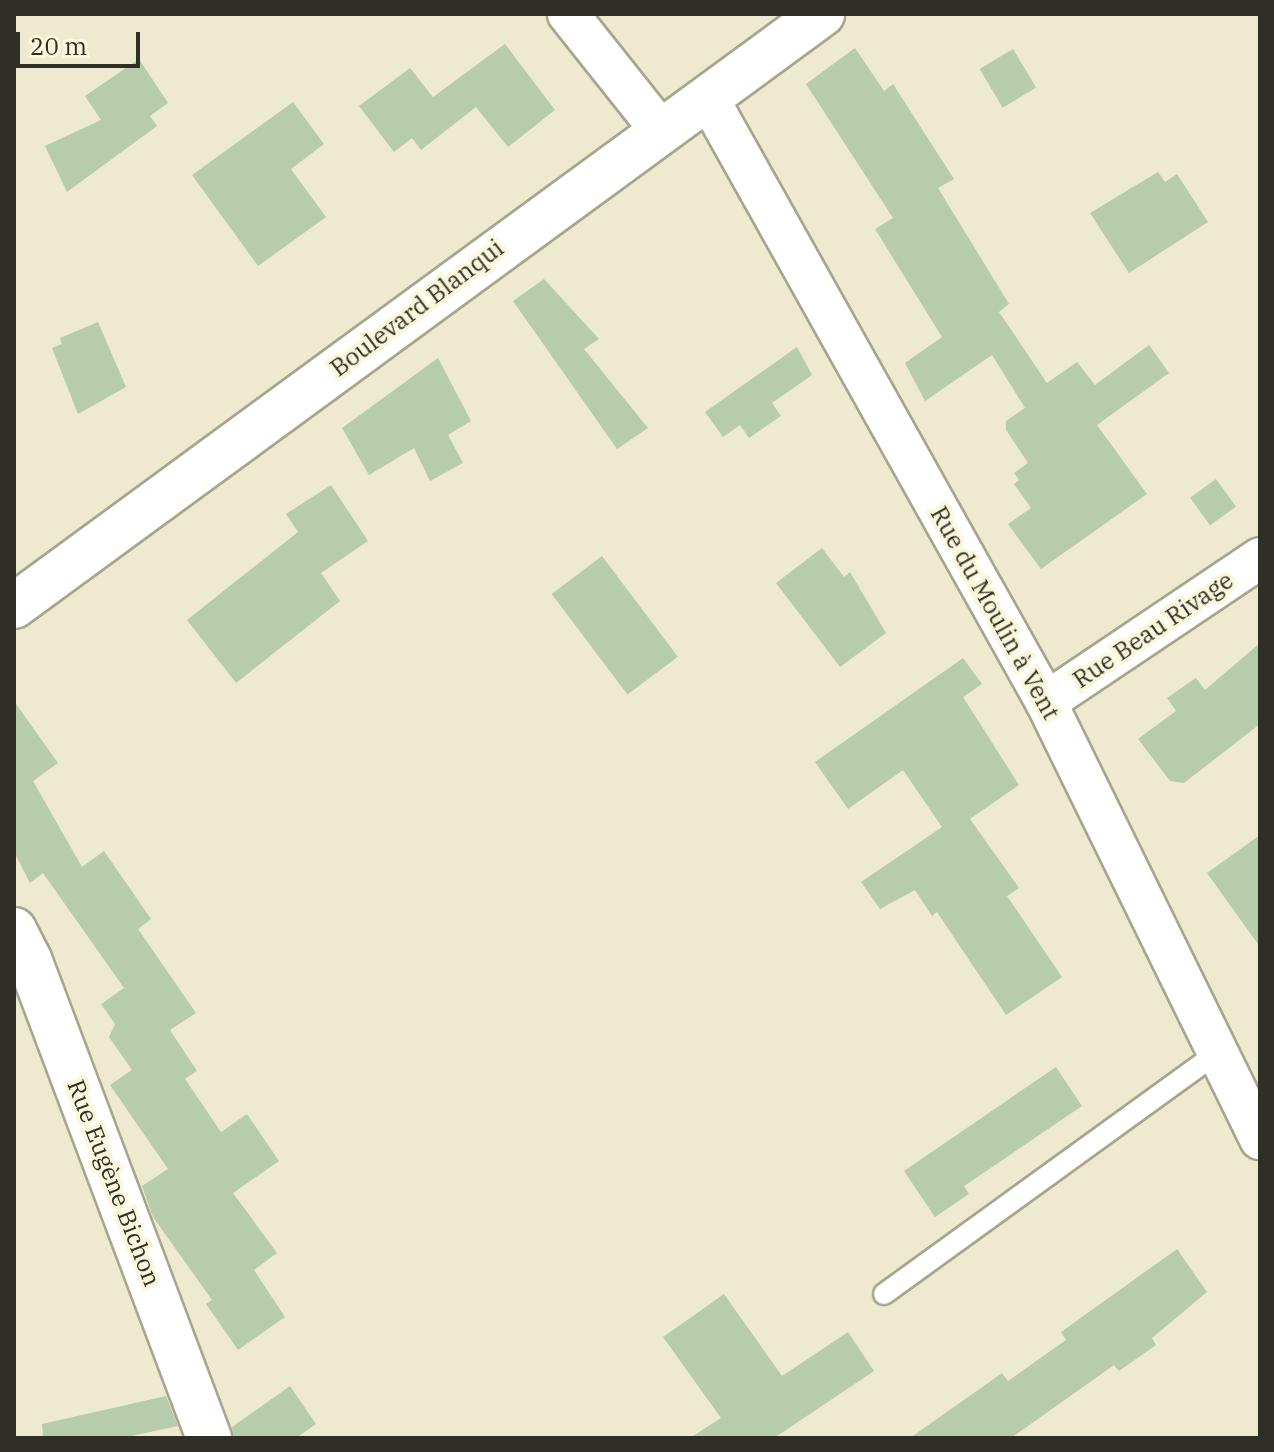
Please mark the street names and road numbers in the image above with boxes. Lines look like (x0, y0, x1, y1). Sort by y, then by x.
street label: Boulevard Blanqui (325, 233, 509, 383)
street label: Rue du Moulin à Vent (924, 501, 1066, 725)
street label: Rue Beau Rivage (1067, 566, 1239, 694)
street label: Rue Eugène Bichon (61, 1076, 167, 1290)

